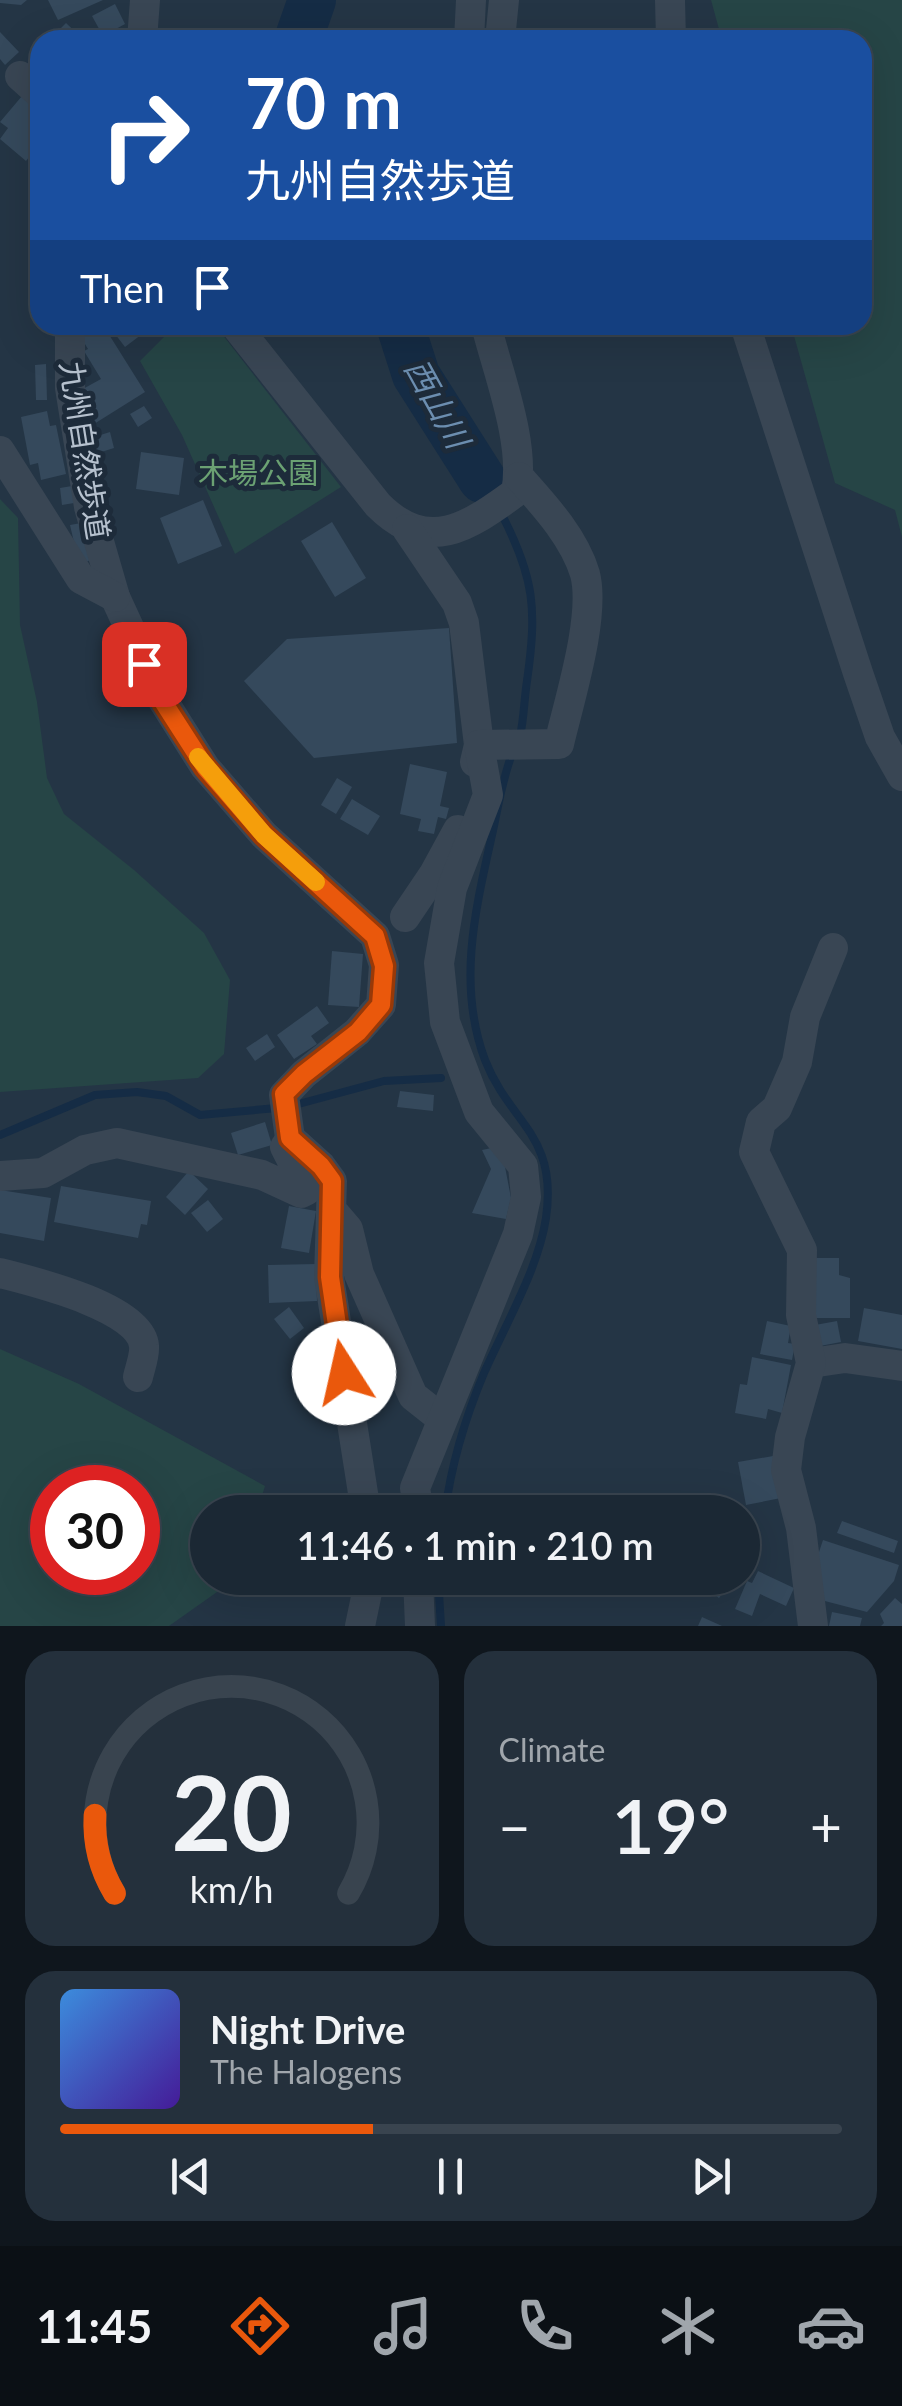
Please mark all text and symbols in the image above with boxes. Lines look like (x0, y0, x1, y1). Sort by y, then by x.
text: 70 m (245, 60, 402, 144)
icon: right (80, 70, 210, 200)
text: 九州自然歩道 (245, 153, 515, 207)
icon: arrive (185, 260, 240, 315)
text: Then (80, 265, 165, 311)
water label: 西山川 (398, 352, 480, 457)
street label: 九州自然歩道 (54, 358, 118, 542)
park label: 木場公園 (198, 454, 318, 490)
pin (102, 622, 187, 707)
icon: arrive (117, 637, 172, 692)
position arrow (292, 1321, 396, 1425)
speed limit sign: 30 (30, 1465, 160, 1595)
text: 11:46 · 1 min · 210 m (297, 1522, 653, 1568)
text: Climate (499, 1730, 605, 1769)
text: 20 (171, 1748, 292, 1873)
text: 19° (611, 1780, 729, 1870)
text: − (499, 1793, 530, 1859)
text: + (810, 1793, 842, 1859)
text: km/h (190, 1868, 274, 1911)
text: Night Drive (210, 2006, 405, 2052)
text: The Halogens (210, 2052, 402, 2091)
icon: previous (163, 2149, 218, 2204)
icon: pause (423, 2149, 478, 2204)
icon: next (684, 2149, 739, 2204)
icon: directions (225, 2291, 295, 2361)
icon: music (368, 2291, 438, 2361)
icon: phone (510, 2291, 580, 2361)
icon: climate (653, 2291, 723, 2361)
icon: car (796, 2291, 866, 2361)
text: 11:45 (36, 2299, 152, 2353)

